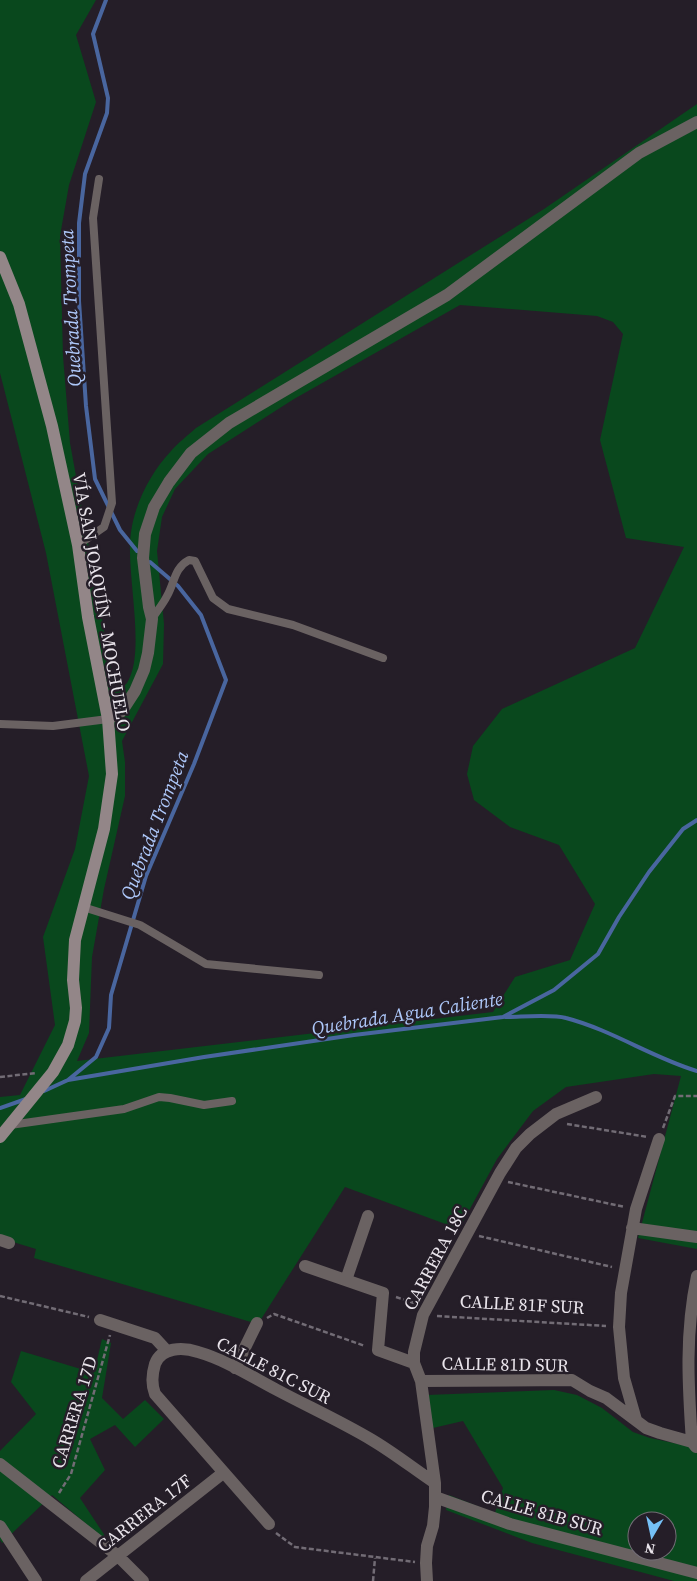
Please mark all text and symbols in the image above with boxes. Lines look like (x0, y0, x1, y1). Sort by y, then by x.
water label: Quebrada Trompeta (53, 229, 87, 387)
street label: VÍA SAN JOAQUÍN - MOCHUELO (67, 470, 137, 734)
water label: Quebrada Trompeta (114, 747, 194, 903)
water label: Quebrada Agua Caliente (310, 985, 505, 1041)
street label: CARRERA 18C (397, 1201, 473, 1315)
street label: CALLE 81F SUR (459, 1288, 585, 1320)
street label: CALLE 81C SUR (212, 1330, 336, 1410)
street label: CALLE 81D SUR (441, 1350, 569, 1378)
street label: CARRERA 17D (45, 1353, 103, 1471)
street label: CARRERA 17F (91, 1468, 197, 1558)
street label: CALLE 81B SUR (478, 1483, 606, 1541)
north arrow (627, 1511, 677, 1561)
text: N (643, 1538, 657, 1560)

